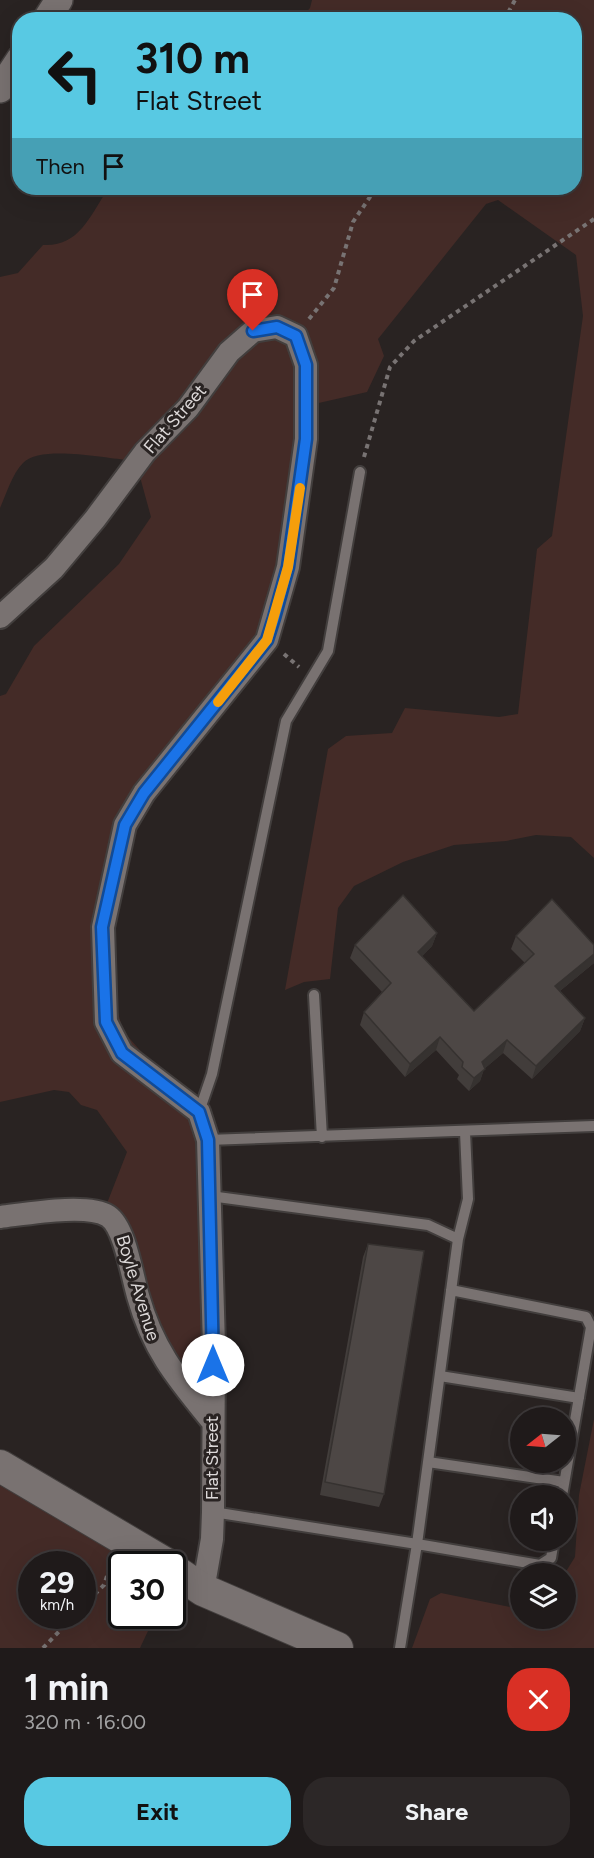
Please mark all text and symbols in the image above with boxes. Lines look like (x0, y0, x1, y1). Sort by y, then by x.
text: 310 m (135, 33, 250, 84)
icon: left (36, 36, 114, 114)
text: Flat Street (135, 84, 262, 117)
icon: arrive (97, 150, 130, 183)
text: Then (36, 153, 85, 180)
pin (227, 269, 278, 331)
icon: arrive (236, 278, 269, 311)
street label: Flat Street (139, 380, 211, 458)
street label: Boyle Avenue (111, 1232, 165, 1344)
position arrow (181, 1333, 245, 1397)
north arrow (510, 1407, 576, 1473)
map controls (510, 1407, 576, 1629)
street label: Flat Street (201, 1416, 223, 1500)
button: sound (510, 1485, 576, 1551)
speed limit sign: 30 (108, 1551, 186, 1629)
button: layers (510, 1563, 576, 1629)
text: 29 (40, 1564, 74, 1601)
text: km/h (40, 1596, 74, 1614)
text: 1 min (24, 1666, 109, 1709)
button: close (507, 1668, 570, 1731)
text: 320 m · 16:00 (24, 1710, 146, 1734)
button: Exit (24, 1777, 291, 1846)
button: Share (303, 1777, 570, 1846)

